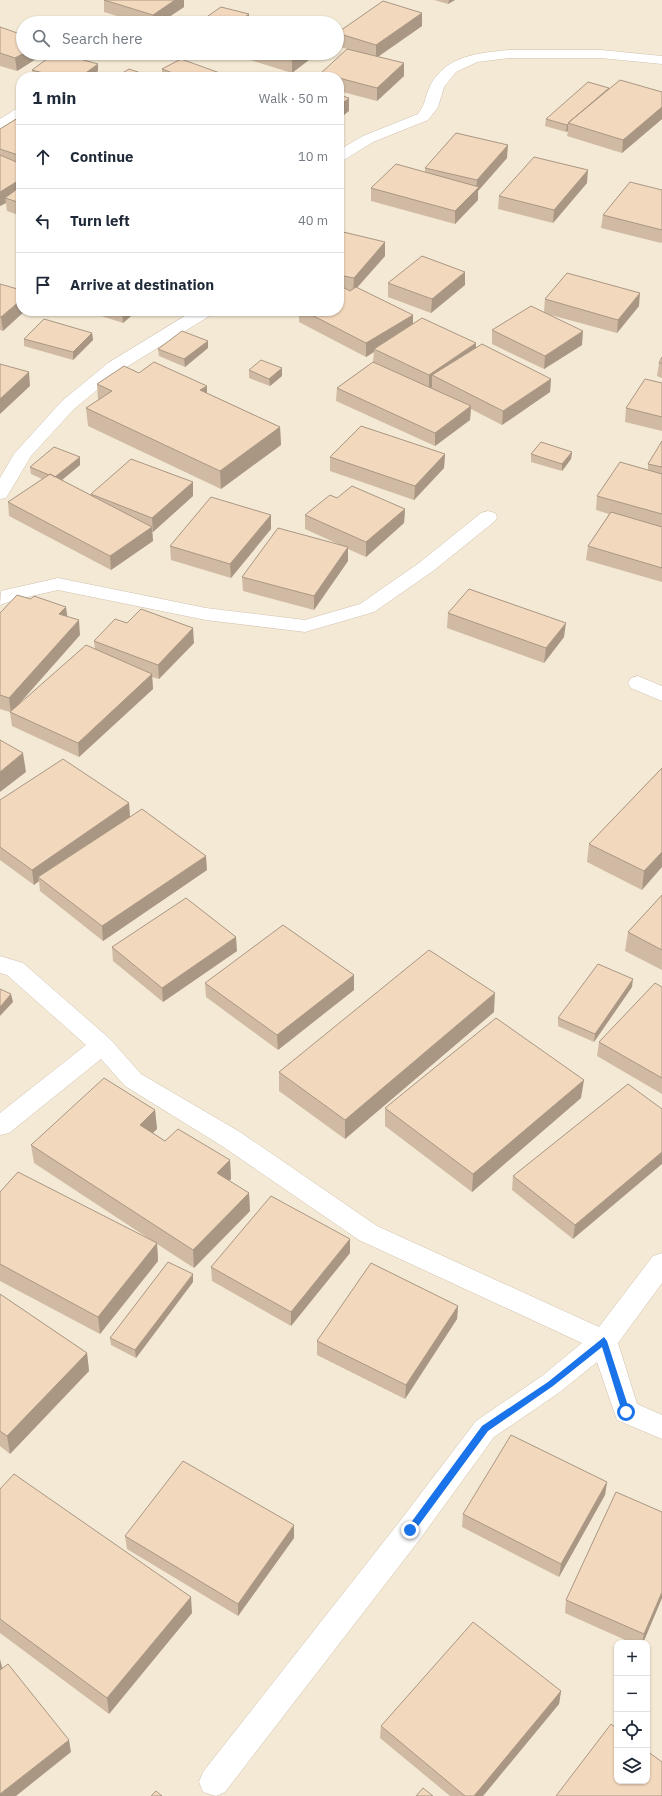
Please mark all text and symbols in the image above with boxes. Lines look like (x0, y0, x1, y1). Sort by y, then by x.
search box (16, 16, 344, 60)
icon: search (30, 27, 52, 49)
text: Search here (62, 29, 142, 48)
text: 1 min (32, 87, 76, 109)
text: Walk · 50 m (259, 90, 328, 107)
icon: ahead (32, 146, 54, 168)
text: Continue (70, 147, 134, 166)
text: 10 m (298, 148, 328, 165)
icon: left (32, 210, 54, 232)
text: Turn left (70, 211, 130, 230)
text: 40 m (298, 212, 328, 229)
icon: arrive (32, 274, 54, 296)
text: Arrive at destination (70, 275, 214, 294)
route start (617, 1403, 635, 1421)
route end (401, 1521, 419, 1539)
map controls (614, 1640, 650, 1784)
button: + (614, 1640, 650, 1676)
button: − (614, 1676, 650, 1712)
button: locate (614, 1712, 650, 1748)
button: layers (614, 1748, 650, 1784)

